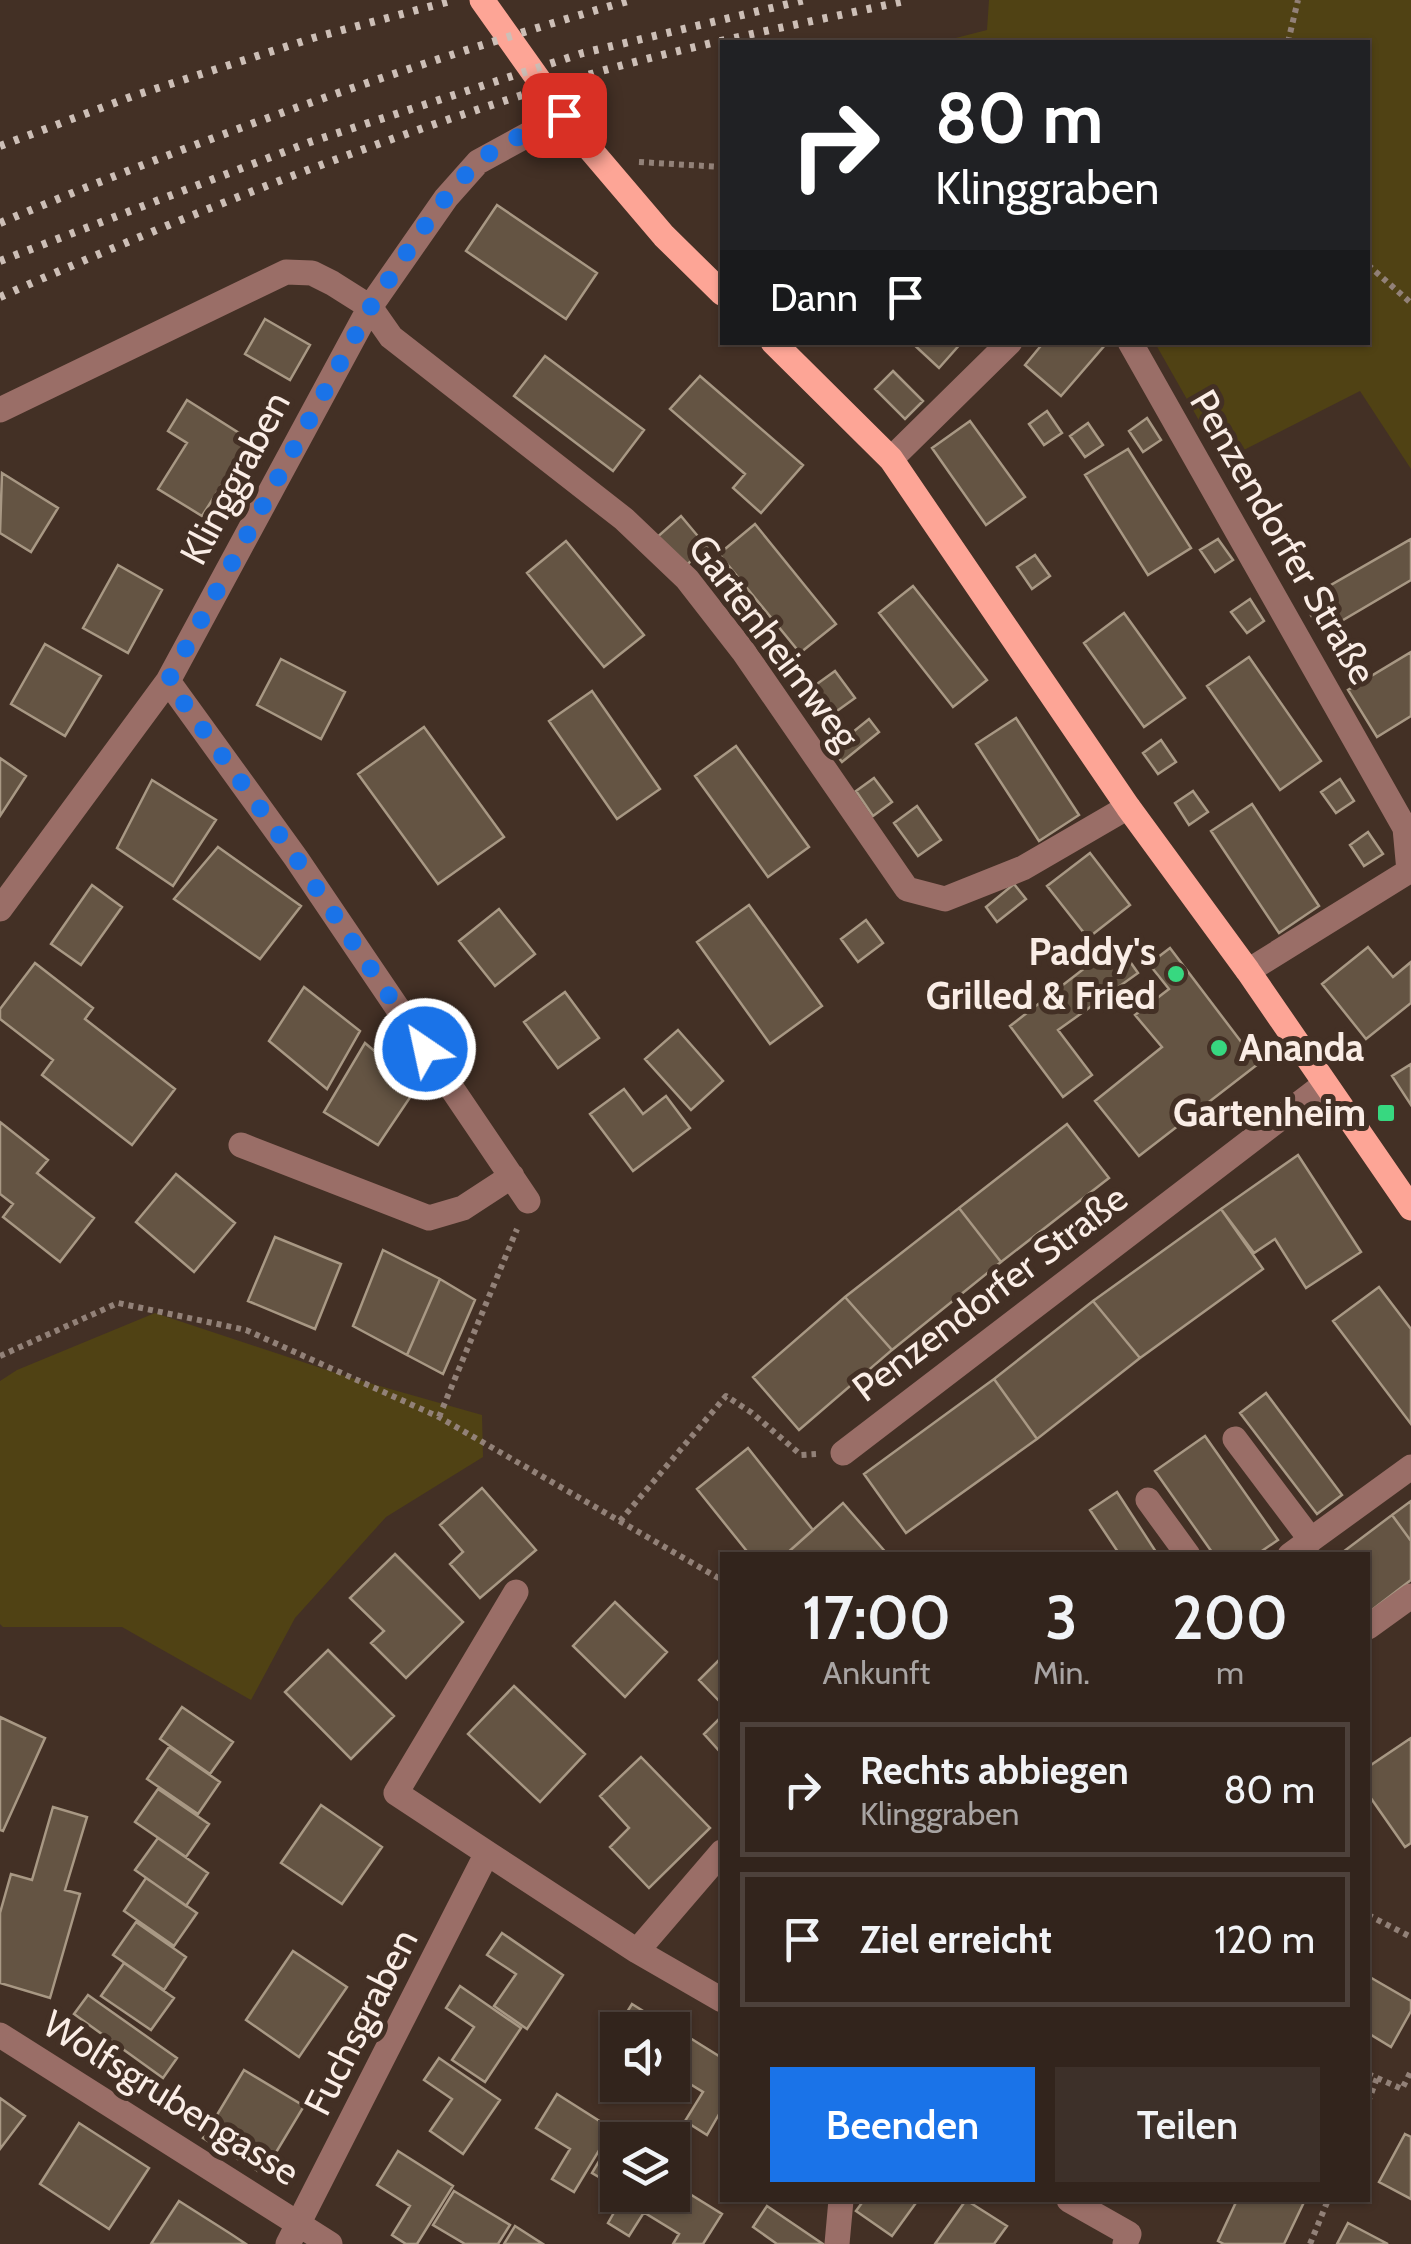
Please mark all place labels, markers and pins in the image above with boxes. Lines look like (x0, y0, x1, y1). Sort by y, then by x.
pin (522, 73, 607, 158)
place label: Paddy's Grilled & Fried (926, 928, 1156, 1019)
marker: Paddy's Grilled & Fried (1165, 963, 1187, 985)
place label: Ananda (1239, 1024, 1364, 1071)
marker: Ananda (1208, 1037, 1230, 1059)
place label: Gartenheim (1173, 1089, 1366, 1136)
marker: Gartenheim (1375, 1102, 1397, 1124)

